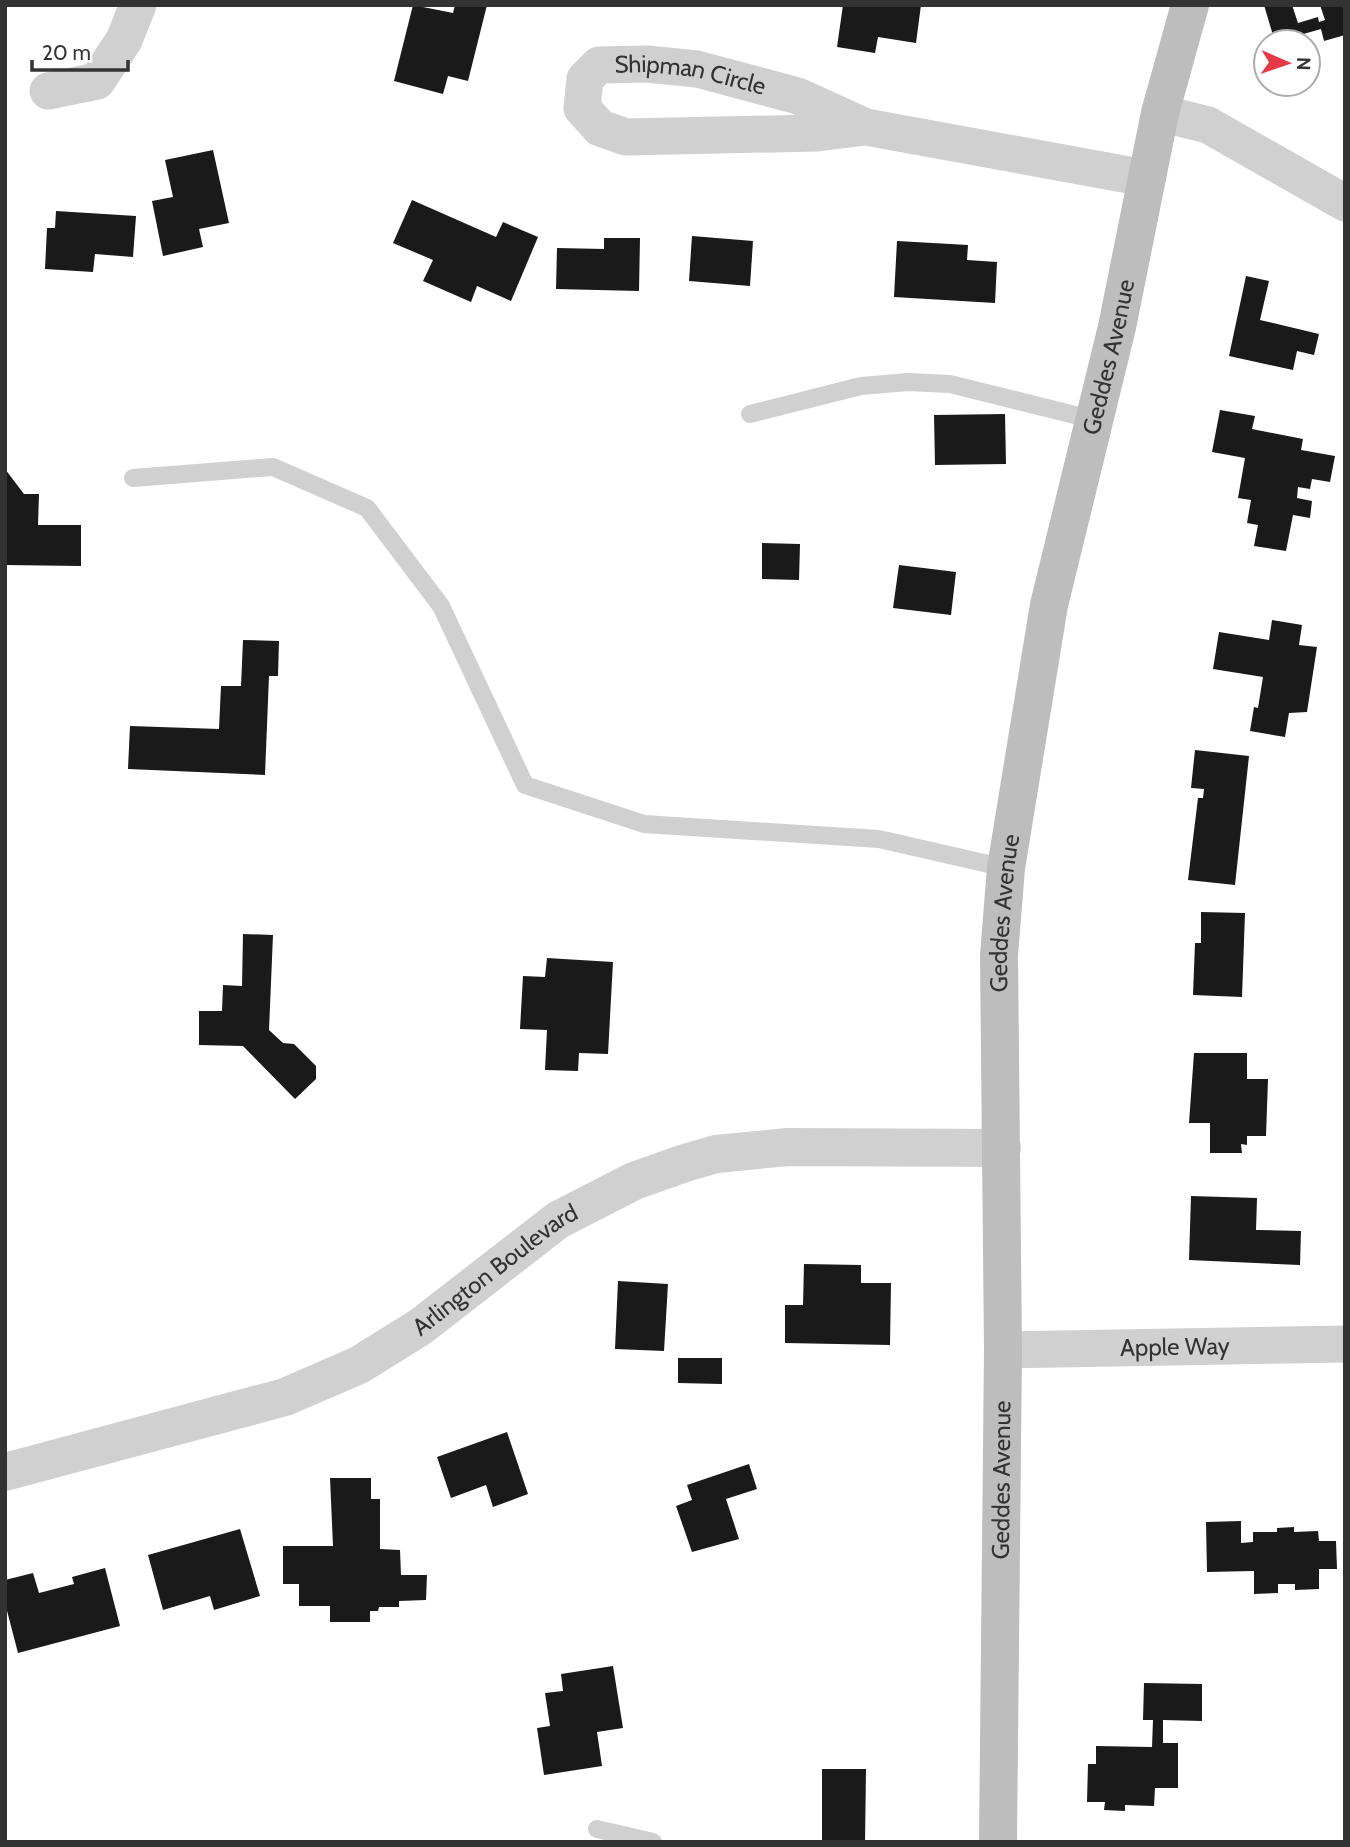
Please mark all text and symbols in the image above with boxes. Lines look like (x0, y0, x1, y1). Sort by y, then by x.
scale bar (32, 28, 128, 72)
north arrow (1252, 28, 1322, 98)
text: 20 m (42, 40, 91, 65)
street label: Shipman Circle (614, 49, 769, 101)
text: N (1292, 56, 1315, 71)
street label: Geddes Avenue (1076, 277, 1140, 438)
street label: Geddes Avenue (984, 832, 1025, 993)
street label: Arlington Boulevard (406, 1197, 582, 1341)
street label: Apple Way (1120, 1331, 1230, 1362)
street label: Geddes Avenue (986, 1400, 1016, 1560)

